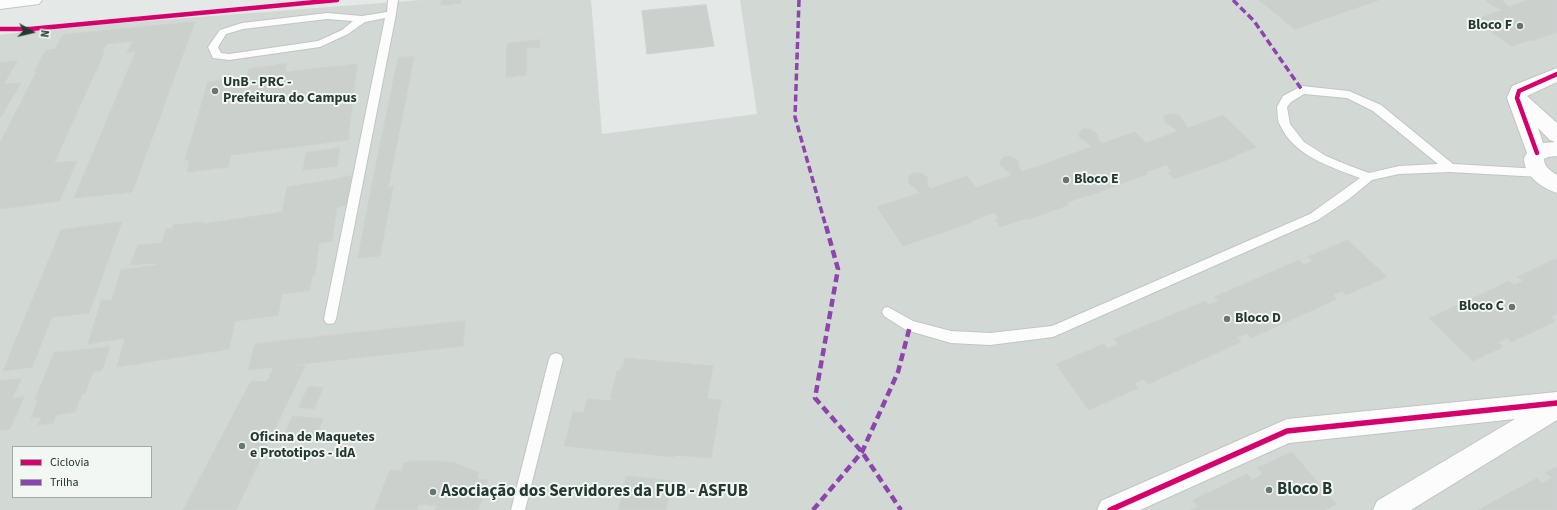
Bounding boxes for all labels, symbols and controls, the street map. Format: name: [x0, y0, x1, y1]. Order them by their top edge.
north arrow: [12, 12, 52, 52]
place label: Bloco F: [1468, 18, 1512, 34]
marker: Bloco F: [1515, 21, 1525, 31]
text: N: [36, 29, 52, 38]
place label: UnB - PRC - Prefeitura do Campus: [223, 75, 357, 108]
marker: UnB - PRC - Prefeitura do Campus: [210, 86, 220, 96]
place label: Bloco E: [1074, 172, 1119, 188]
marker: Bloco E: [1061, 175, 1071, 185]
place label: Bloco C: [1459, 299, 1504, 315]
marker: Bloco C: [1507, 302, 1517, 312]
place label: Bloco D: [1235, 311, 1281, 327]
marker: Bloco D: [1222, 314, 1232, 324]
place label: Oficina de Maquetes e Prototipos - IdA: [250, 430, 375, 462]
marker: Oficina de Maquetes e Prototipos - IdA: [237, 441, 247, 451]
legend: [12, 446, 152, 498]
text: Ciclovia: [50, 454, 89, 471]
text: Trilha: [50, 474, 79, 491]
place label: Bloco B: [1277, 480, 1332, 500]
place label: Asociação dos Servidores da FUB - ASFUB: [441, 482, 748, 502]
marker: Bloco B: [1264, 485, 1274, 495]
marker: Asociação dos Servidores da FUB - ASFUB: [428, 487, 438, 497]

